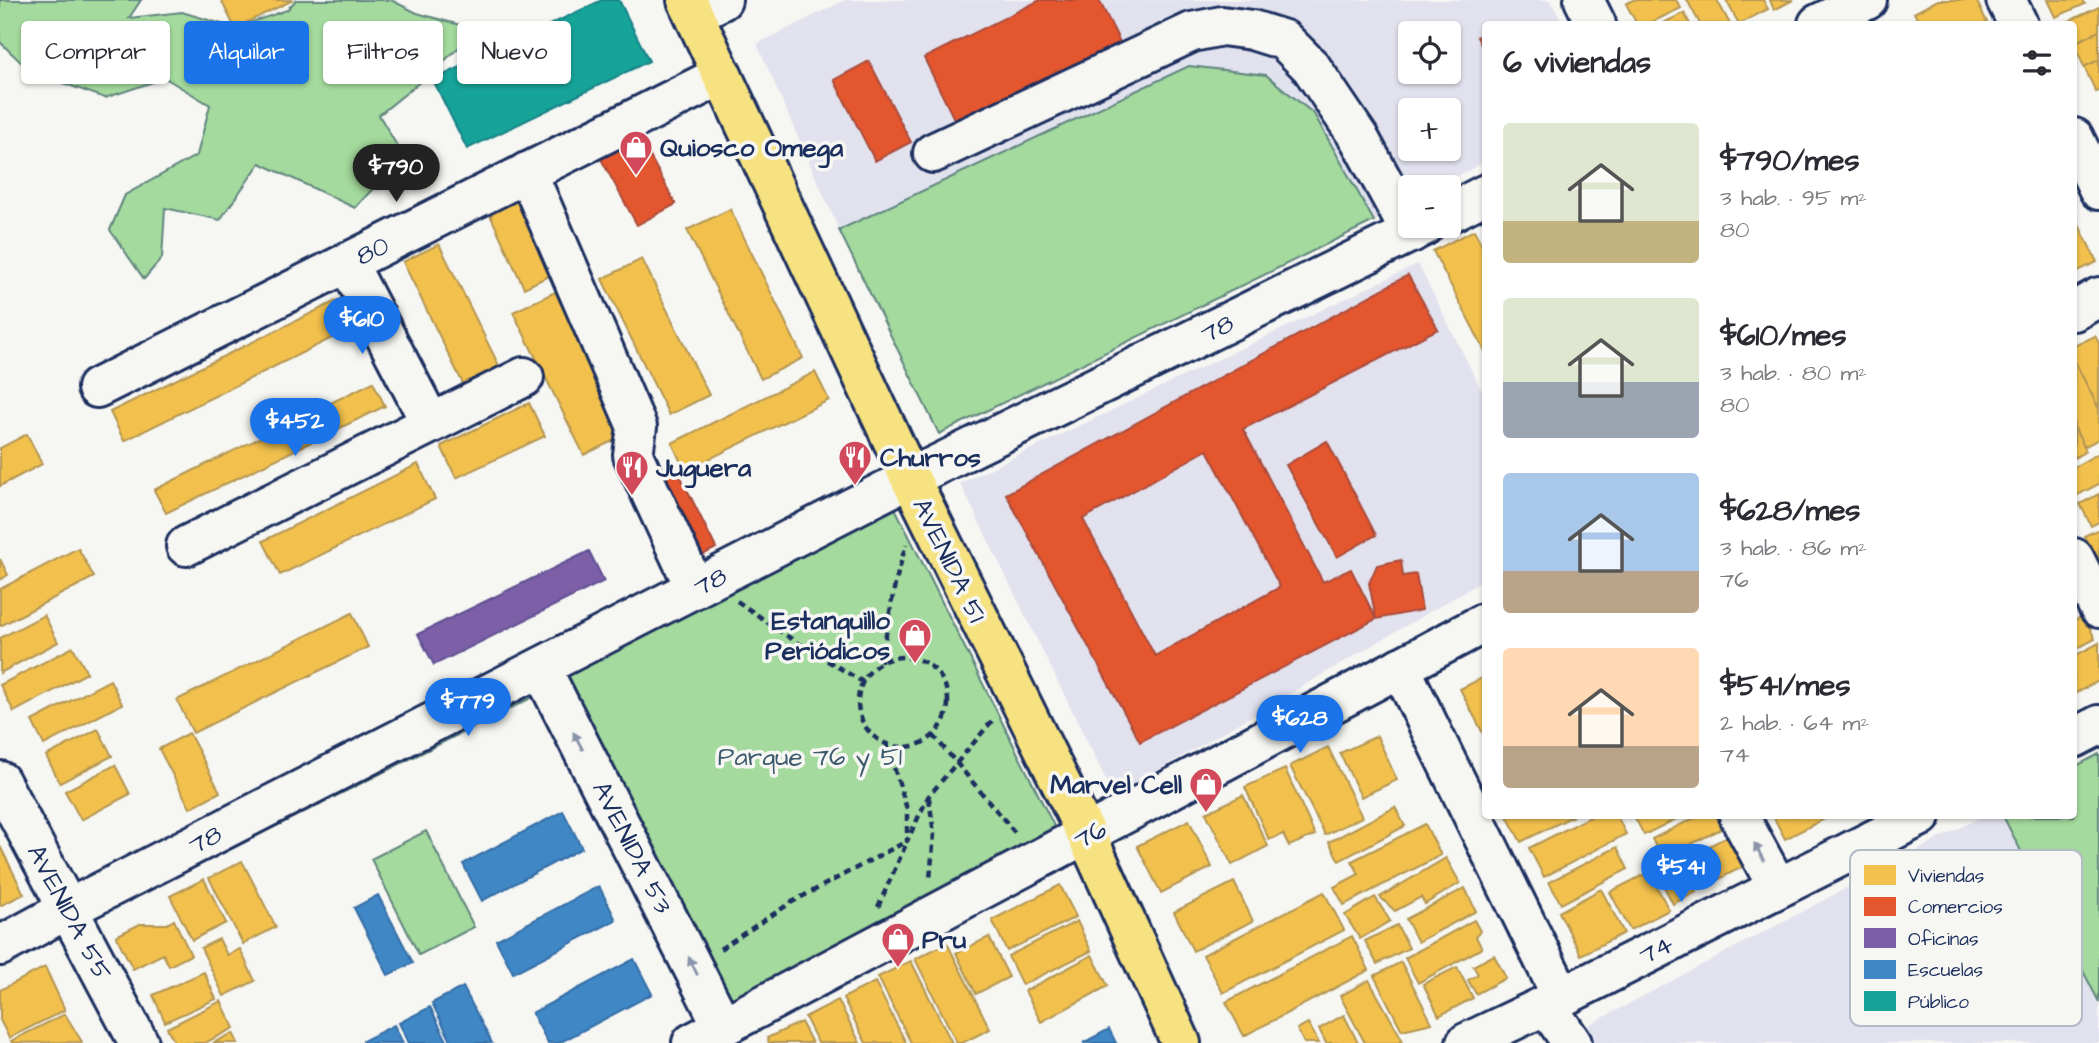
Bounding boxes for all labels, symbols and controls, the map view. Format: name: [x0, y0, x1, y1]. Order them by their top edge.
chip: Comprar: [21, 21, 170, 84]
chip: Alquilar: [184, 21, 309, 84]
chip: Filtros: [323, 21, 443, 84]
chip: Nuevo: [457, 21, 571, 84]
map controls: [1398, 21, 1461, 238]
button: locate: [1398, 21, 1461, 84]
text: 6 viviendas: [1503, 42, 1651, 84]
icon: filters: [2018, 44, 2056, 82]
button: +: [1398, 98, 1461, 161]
shop icon: Quiosco Omega: [617, 128, 655, 177]
place label: Quiosco Omega: [660, 130, 844, 169]
text: $790/mes: [1720, 140, 1859, 182]
pin: $790: [355, 144, 437, 204]
text: $790: [369, 151, 423, 183]
icon: home: [1559, 151, 1643, 235]
button: −: [1398, 175, 1461, 238]
text: 3 hab. · 95 m²: [1720, 182, 1867, 214]
text: 80: [1720, 214, 1749, 246]
street label: 80: [349, 227, 395, 274]
pin: $610: [321, 296, 403, 356]
text: $610: [340, 303, 384, 335]
street label: 78: [1195, 305, 1240, 352]
text: $610/mes: [1720, 315, 1847, 357]
icon: home: [1559, 326, 1643, 410]
text: 3 hab. · 80 m²: [1720, 357, 1867, 389]
text: 80: [1720, 389, 1749, 421]
pin: $452: [254, 398, 336, 458]
text: $452: [266, 405, 324, 437]
restaurant icon: Churros: [836, 438, 874, 487]
place label: Churros: [880, 440, 981, 476]
restaurant icon: Juguera: [613, 448, 651, 497]
place label: Juguera: [655, 450, 752, 489]
text: $628/mes: [1720, 490, 1860, 532]
street label: AVENIDA 51: [903, 492, 995, 629]
icon: home: [1559, 501, 1643, 585]
text: 3 hab. · 86 m²: [1720, 532, 1867, 564]
street label: 78: [688, 558, 733, 605]
text: 76: [1720, 564, 1749, 596]
place label: Estanquillo Periódicos: [765, 603, 890, 669]
shop icon: Estanquillo Periódicos: [896, 616, 934, 665]
text: $541/mes: [1720, 665, 1851, 707]
icon: home: [1559, 676, 1643, 760]
pin: $779: [427, 678, 509, 738]
text: $779: [441, 685, 495, 717]
pin: $628: [1259, 696, 1341, 755]
text: $628: [1272, 702, 1328, 734]
text: 2 hab. · 64 m²: [1720, 707, 1869, 739]
one-way arrow: [573, 731, 584, 751]
park label: Parque 76 y 51: [718, 739, 902, 777]
text: 74: [1720, 739, 1750, 771]
shop icon: Marvel Cell: [1187, 765, 1225, 814]
place label: Marvel Cell: [1050, 767, 1182, 803]
street label: AVENIDA 53: [583, 775, 681, 920]
street label: 76: [1068, 811, 1113, 858]
street label: 78: [183, 816, 228, 863]
street label: AVENIDA 55: [18, 838, 120, 987]
one-way arrow: [1753, 841, 1765, 861]
pin: $541: [1640, 844, 1722, 904]
legend: [1850, 850, 2082, 1026]
text: $541: [1657, 851, 1705, 883]
text: Viviendas: [1908, 863, 1984, 890]
text: Comercios: [1908, 894, 2003, 921]
shop icon: Pru: [879, 920, 917, 969]
place label: Pru: [922, 922, 966, 958]
street label: 74: [1633, 926, 1680, 974]
text: Oficinas: [1908, 926, 1979, 953]
one-way arrow: [687, 956, 699, 976]
text: Escuelas: [1908, 957, 1983, 984]
text: Público: [1908, 989, 1969, 1016]

